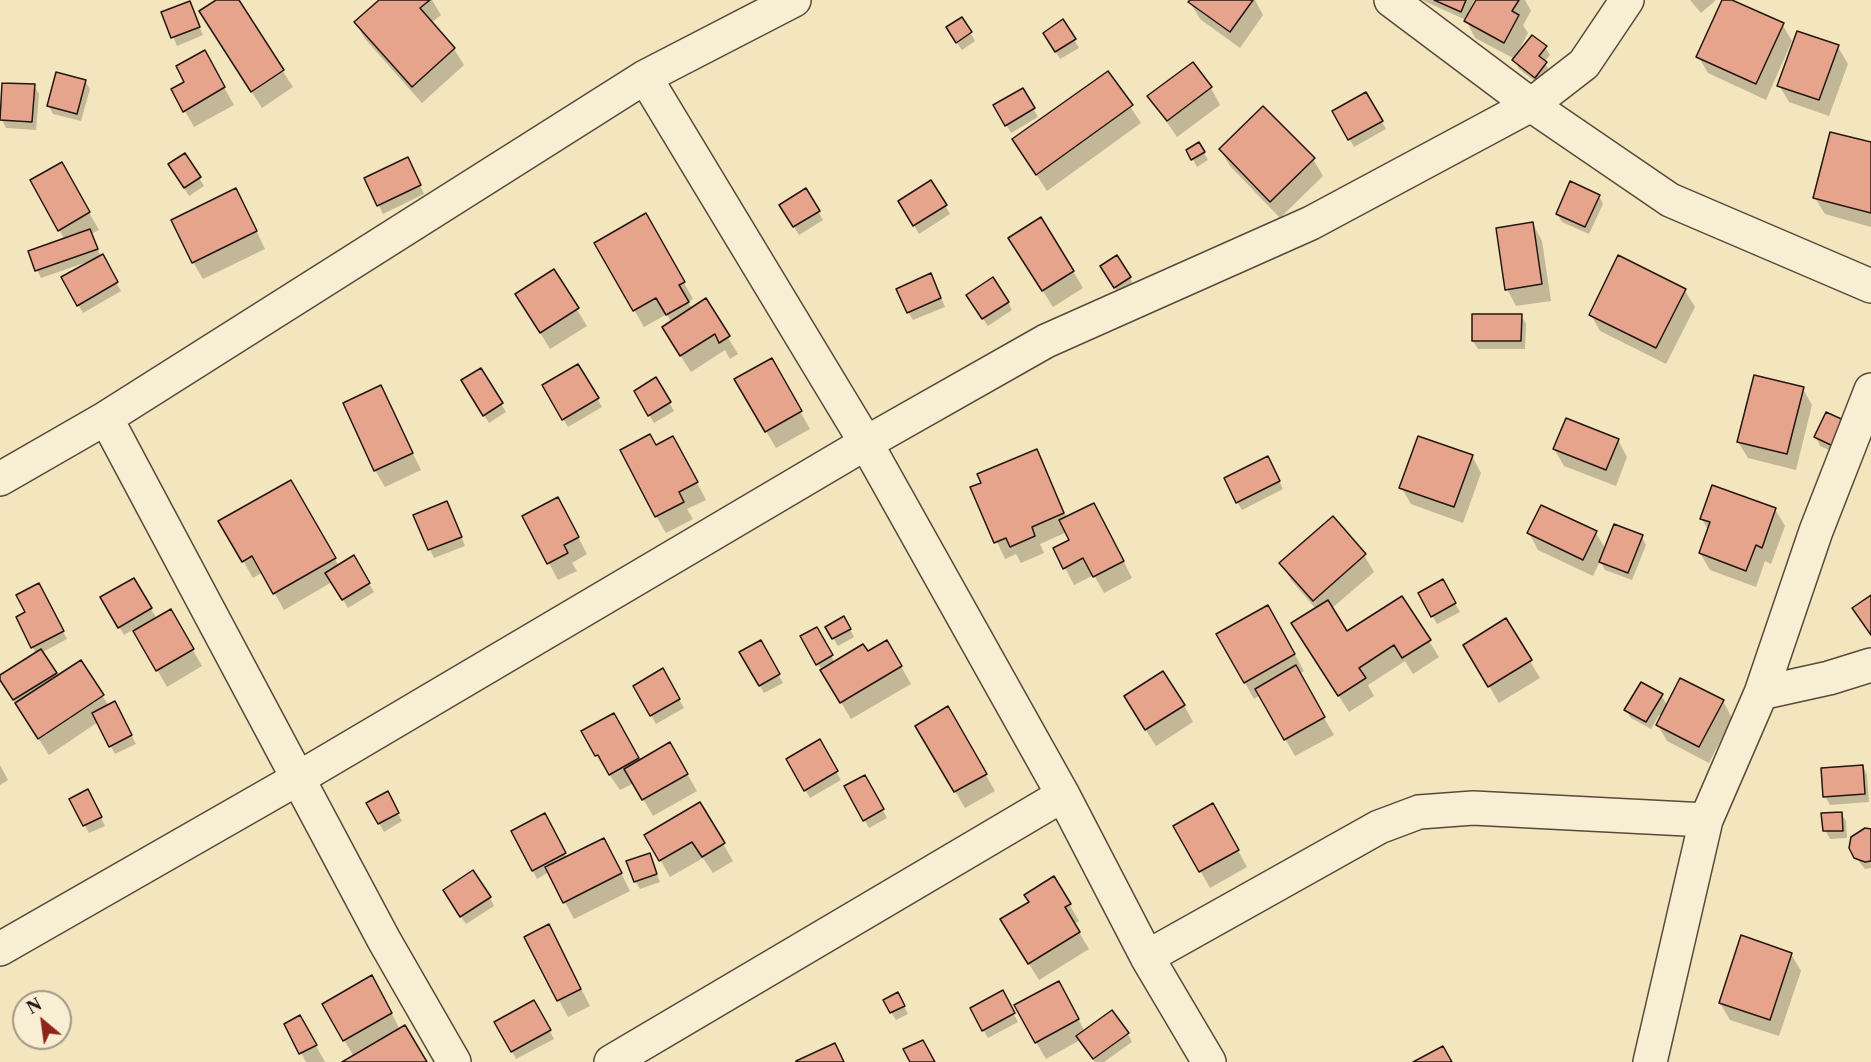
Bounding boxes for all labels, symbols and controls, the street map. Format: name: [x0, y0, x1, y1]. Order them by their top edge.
north arrow: [12, 990, 72, 1050]
text: N: [23, 994, 45, 1018]

